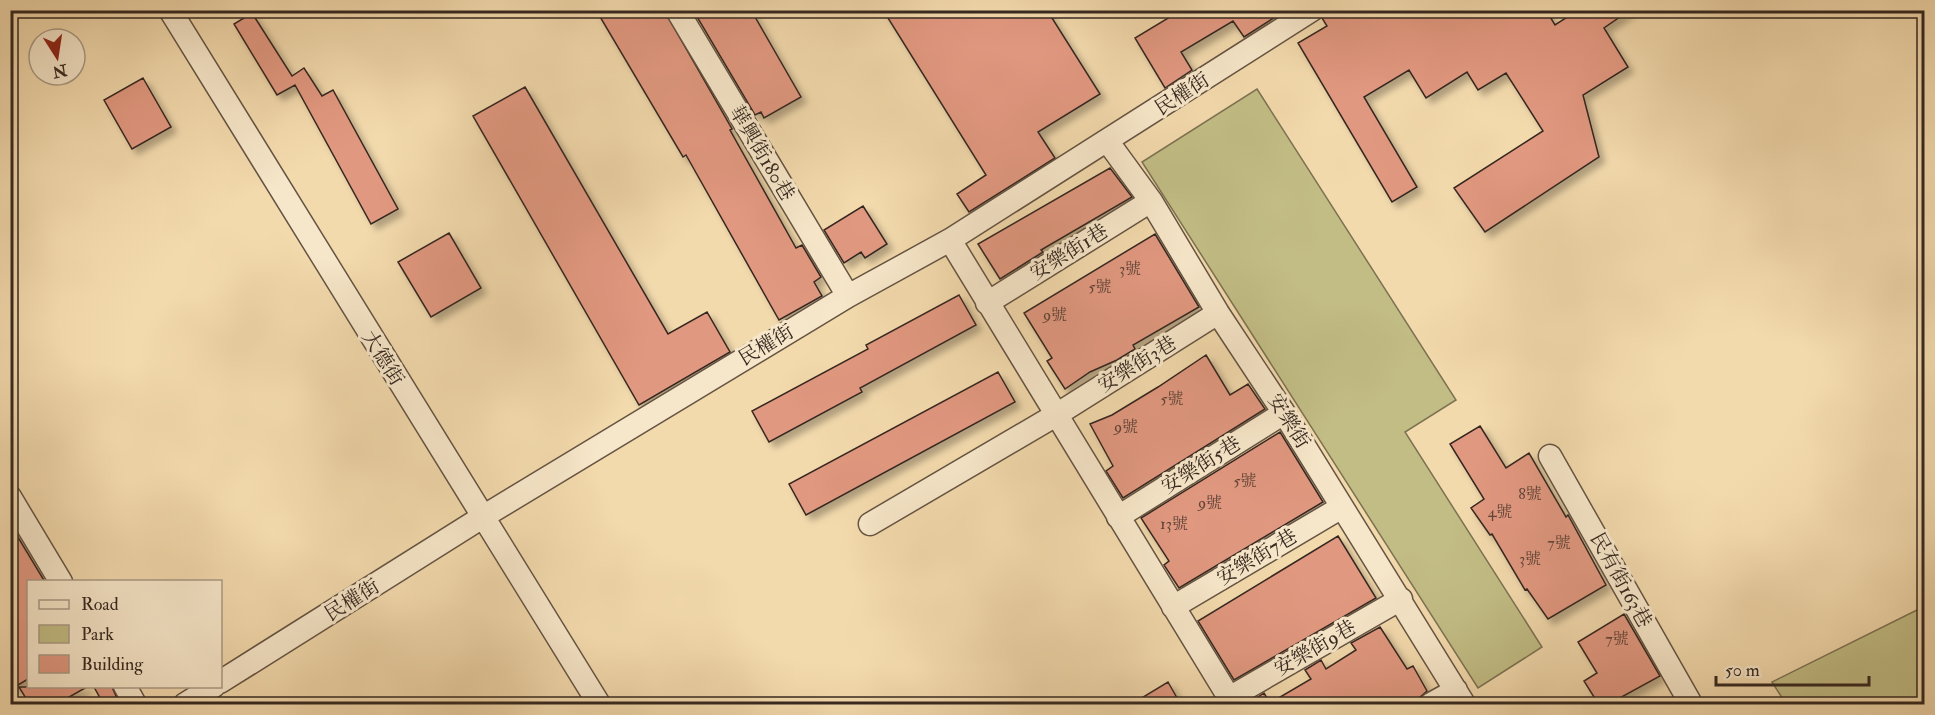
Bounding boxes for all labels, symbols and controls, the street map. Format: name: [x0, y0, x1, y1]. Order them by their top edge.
north arrow: [27, 27, 87, 87]
text: N: [50, 59, 70, 82]
street label: 民權街: [1150, 67, 1214, 121]
street label: 華興街180巷: [724, 101, 800, 205]
street label: 安樂街1巷: [1025, 218, 1113, 286]
house number: 3號: [1119, 259, 1141, 279]
house number: 5號: [1088, 277, 1112, 297]
house number: 9號: [1042, 305, 1067, 325]
street label: 民權街: [734, 319, 798, 371]
street label: 大德街: [357, 326, 409, 390]
street label: 安樂街3巷: [1093, 330, 1181, 398]
house number: 5號: [1160, 389, 1184, 409]
street label: 安樂街: [1263, 389, 1315, 453]
house number: 9號: [1113, 417, 1138, 437]
street label: 安樂街5巷: [1157, 431, 1245, 499]
house number: 5號: [1233, 471, 1257, 491]
house number: 8號: [1518, 484, 1542, 504]
house number: 9號: [1197, 493, 1222, 513]
house number: 4號: [1488, 502, 1512, 522]
house number: 13號: [1160, 514, 1188, 534]
street label: 安樂街7巷: [1212, 523, 1302, 591]
street label: 民有街163巷: [1585, 528, 1657, 632]
house number: 7號: [1547, 533, 1571, 553]
house number: 3號: [1519, 549, 1541, 569]
street label: 民權街: [320, 574, 384, 626]
legend: [27, 580, 222, 688]
text: Road: [81, 593, 119, 616]
street label: 安樂街9巷: [1270, 615, 1360, 681]
text: Park: [81, 623, 114, 646]
house number: 7號: [1605, 629, 1629, 649]
scale bar: [1716, 649, 1869, 687]
text: Building: [81, 653, 144, 676]
text: 50 m: [1725, 659, 1760, 682]

